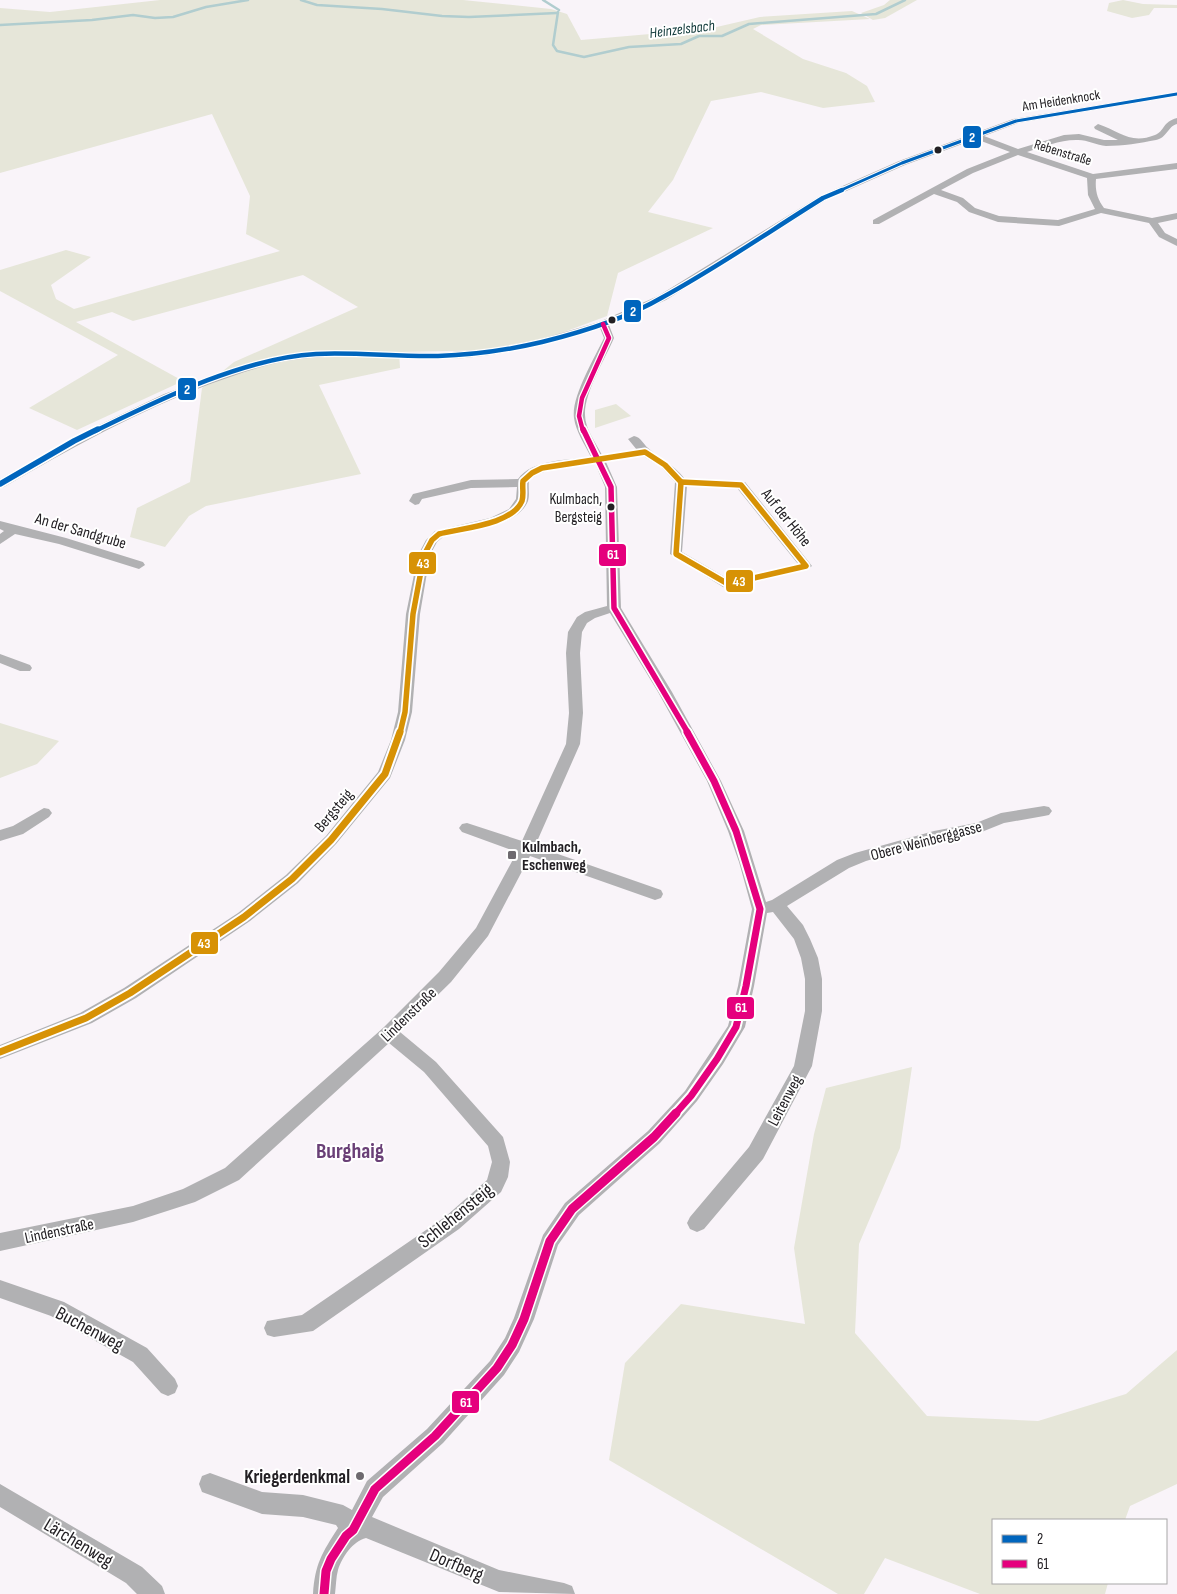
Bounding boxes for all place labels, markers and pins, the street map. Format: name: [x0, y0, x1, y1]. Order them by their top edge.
unlabelled marker: [933, 145, 943, 155]
unlabelled marker: [607, 315, 617, 325]
place label: Kulmbach, Bergsteig: [549, 490, 602, 527]
marker: Kulmbach, Bergsteig: [606, 502, 616, 512]
place label: Kulmbach, Eschenweg: [522, 838, 586, 875]
marker: Kulmbach, Eschenweg: [506, 849, 518, 861]
place label: Kriegerdenkmal: [244, 1466, 350, 1489]
marker: Kriegerdenkmal: [354, 1470, 366, 1482]

